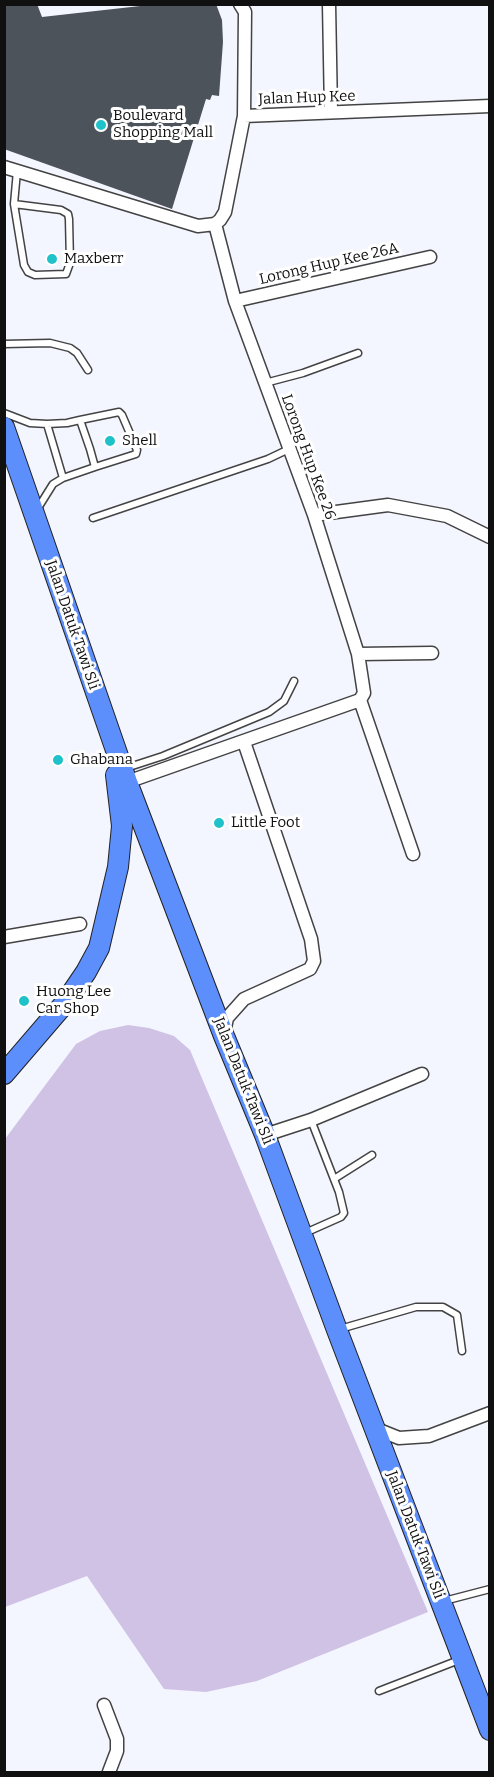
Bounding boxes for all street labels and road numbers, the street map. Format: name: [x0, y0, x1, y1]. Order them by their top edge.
street label: Jalan Hup Kee: [258, 87, 356, 109]
street label: Lorong Hup Kee 26A: [257, 239, 401, 289]
street label: Lorong Hup Kee 26: [277, 392, 339, 522]
street label: Jalan Datuk Tawi Sli: [41, 558, 103, 692]
street label: Jalan Datuk Tawi Sli: [209, 1015, 277, 1147]
street label: Jalan Datuk Tawi Sli: [382, 1469, 448, 1601]

